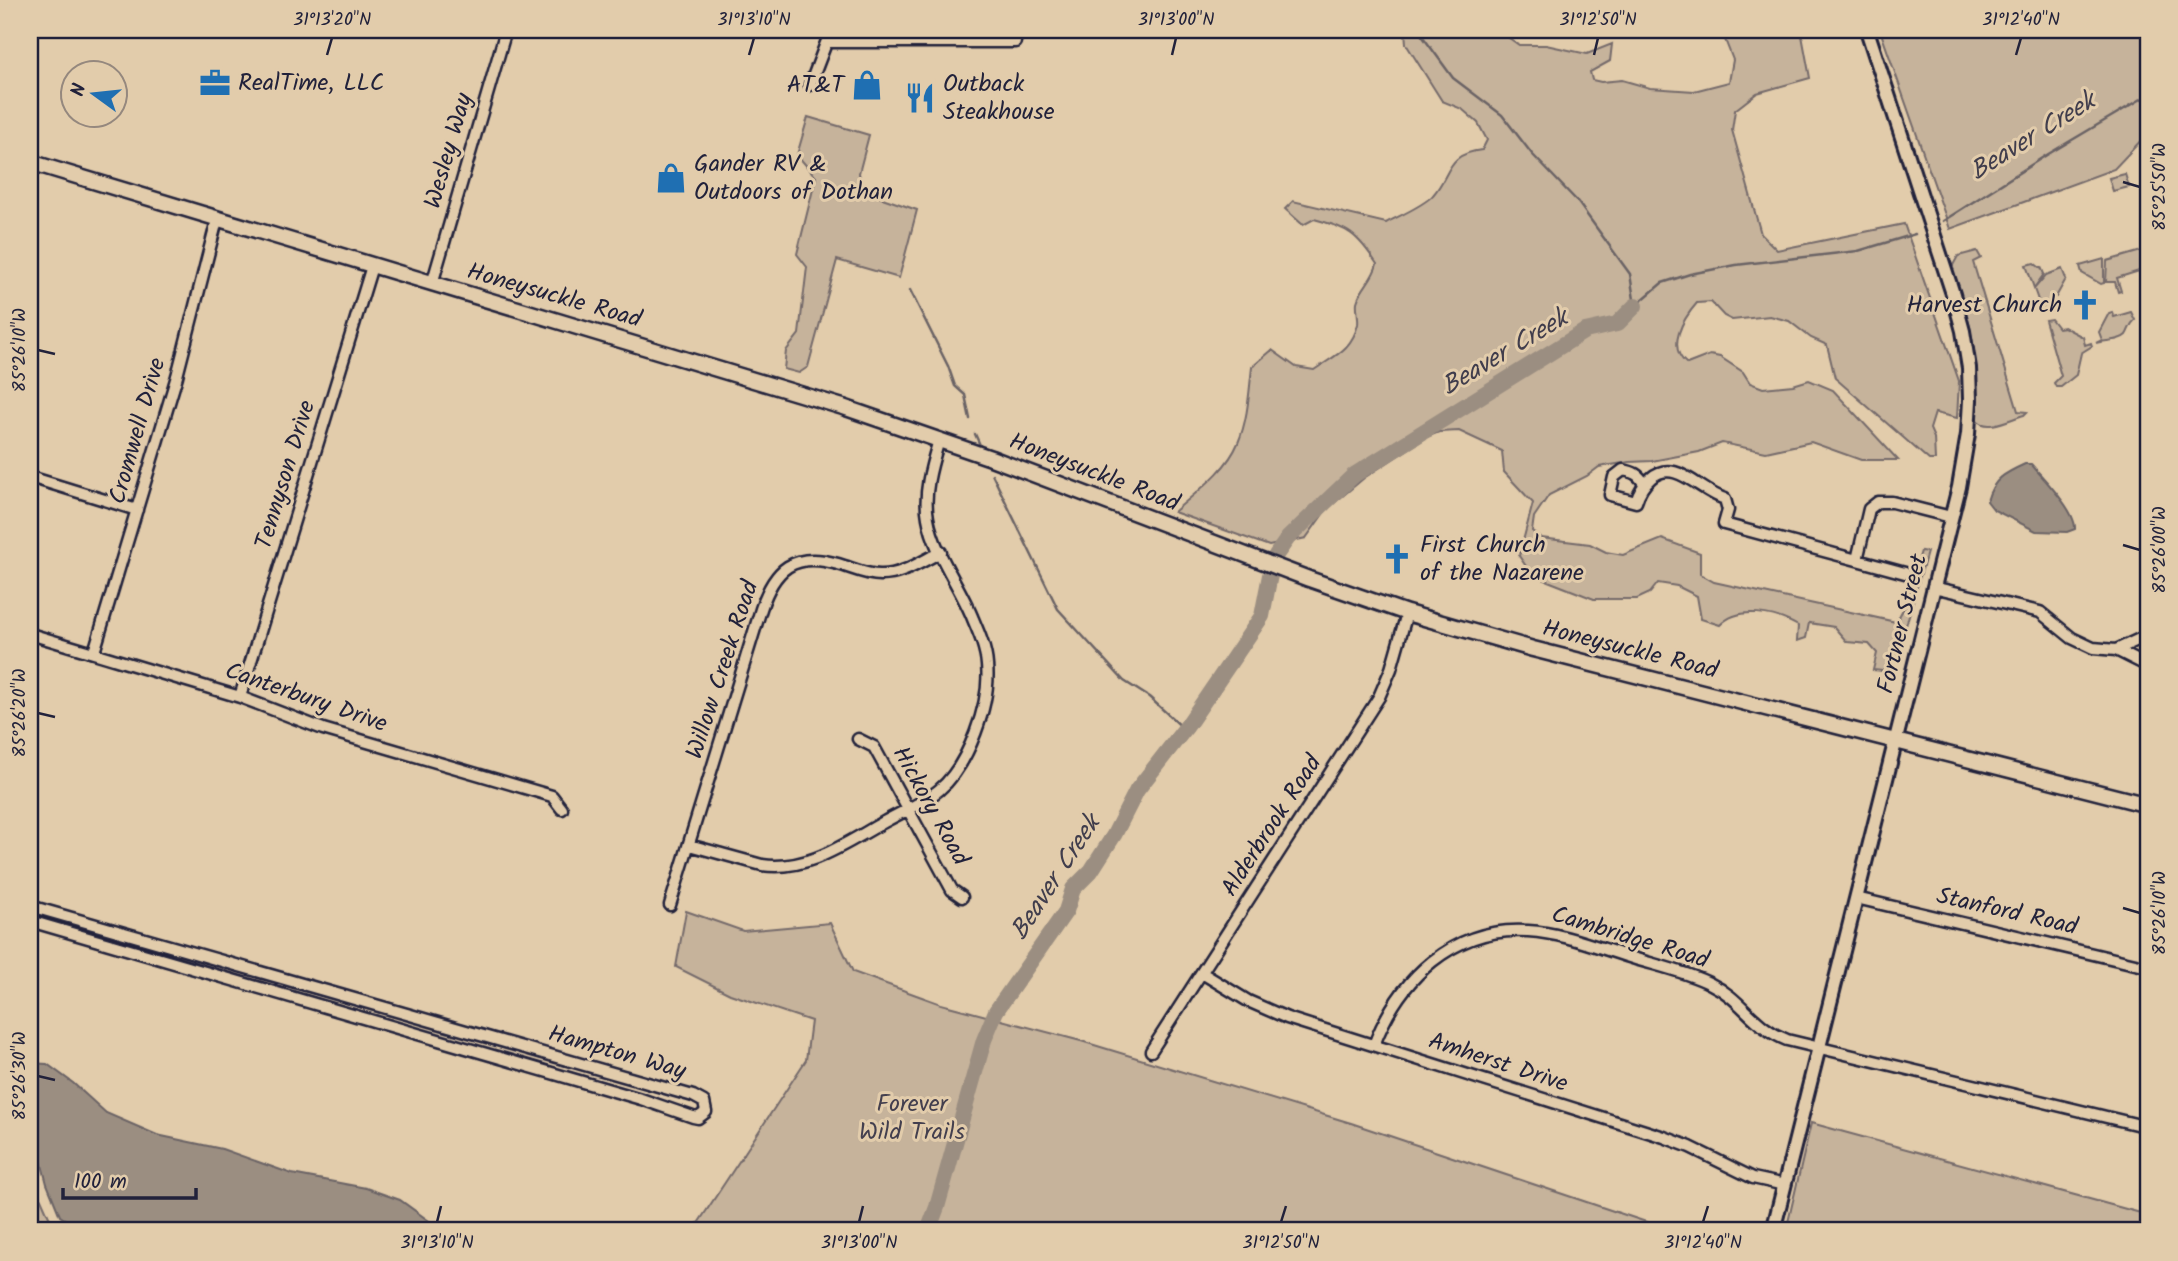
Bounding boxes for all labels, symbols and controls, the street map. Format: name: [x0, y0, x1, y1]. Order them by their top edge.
text: 31°13'20"N: [293, 6, 371, 35]
text: 31°13'10"N: [717, 6, 791, 35]
text: 31°13'00"N: [1138, 6, 1214, 35]
text: 31°12'50"N: [1559, 6, 1637, 35]
text: 31°12'40"N: [1982, 6, 2060, 35]
north arrow: [60, 60, 130, 130]
place label: RealTime, LLC: [238, 64, 384, 103]
place label: Outback Steakhouse: [943, 65, 1055, 132]
office icon: RealTime, LLC: [198, 66, 232, 100]
place label: AT&T: [787, 66, 846, 105]
shop icon: AT&T: [850, 68, 884, 102]
text: N: [63, 80, 96, 100]
water label: Beaver Creek: [1962, 80, 2108, 192]
restaurant icon: Outback Steakhouse: [903, 81, 937, 115]
street label: Wesley Way: [414, 88, 484, 213]
text: 85°25'50"W: [2146, 143, 2175, 231]
place label: Gander RV & Outdoors of Dothan: [694, 145, 893, 212]
shop icon: Gander RV & Outdoors of Dothan: [654, 161, 688, 195]
street label: Honeysuckle Road: [462, 252, 647, 340]
place label: Harvest Church: [1906, 286, 2062, 325]
church icon: Harvest Church: [2068, 288, 2102, 322]
water label: Beaver Creek: [1433, 296, 1580, 408]
text: 85°26'10"W: [6, 308, 35, 392]
street label: Cromwell Drive: [98, 353, 178, 509]
street label: Tennyson Drive: [245, 395, 327, 554]
street label: Honeysuckle Road: [1003, 423, 1186, 524]
text: 85°26'00"W: [2146, 506, 2175, 594]
place label: First Church of the Nazarene: [1420, 526, 1584, 593]
church icon: First Church of the Nazarene: [1380, 542, 1414, 576]
street label: Fortner Street: [1867, 549, 1939, 698]
street label: Willow Creek Road: [676, 575, 771, 764]
street label: Honeysuckle Road: [1538, 609, 1723, 691]
street label: Canterbury Drive: [220, 652, 393, 744]
text: 85°26'20"W: [6, 668, 35, 758]
street label: Hickory Road: [881, 739, 979, 874]
street label: Alderbrook Road: [1211, 746, 1333, 905]
water label: Beaver Creek: [1000, 804, 1114, 949]
text: 85°26'10"W: [2146, 871, 2175, 955]
street label: Stanford Road: [1933, 877, 2082, 947]
street label: Cambridge Road: [1546, 896, 1715, 981]
street label: Hampton Way: [543, 1015, 691, 1091]
street label: Amherst Drive: [1423, 1022, 1573, 1104]
text: 85°26'30"W: [6, 1032, 35, 1121]
park label: Forever Wild Trails: [859, 1085, 965, 1152]
scale bar: [63, 1156, 196, 1200]
text: 100 m: [74, 1166, 127, 1199]
text: 31°13'10"N: [400, 1229, 474, 1258]
text: 31°13'00"N: [821, 1229, 897, 1258]
text: 31°12'50"N: [1242, 1229, 1320, 1258]
text: 31°12'40"N: [1664, 1229, 1742, 1258]

